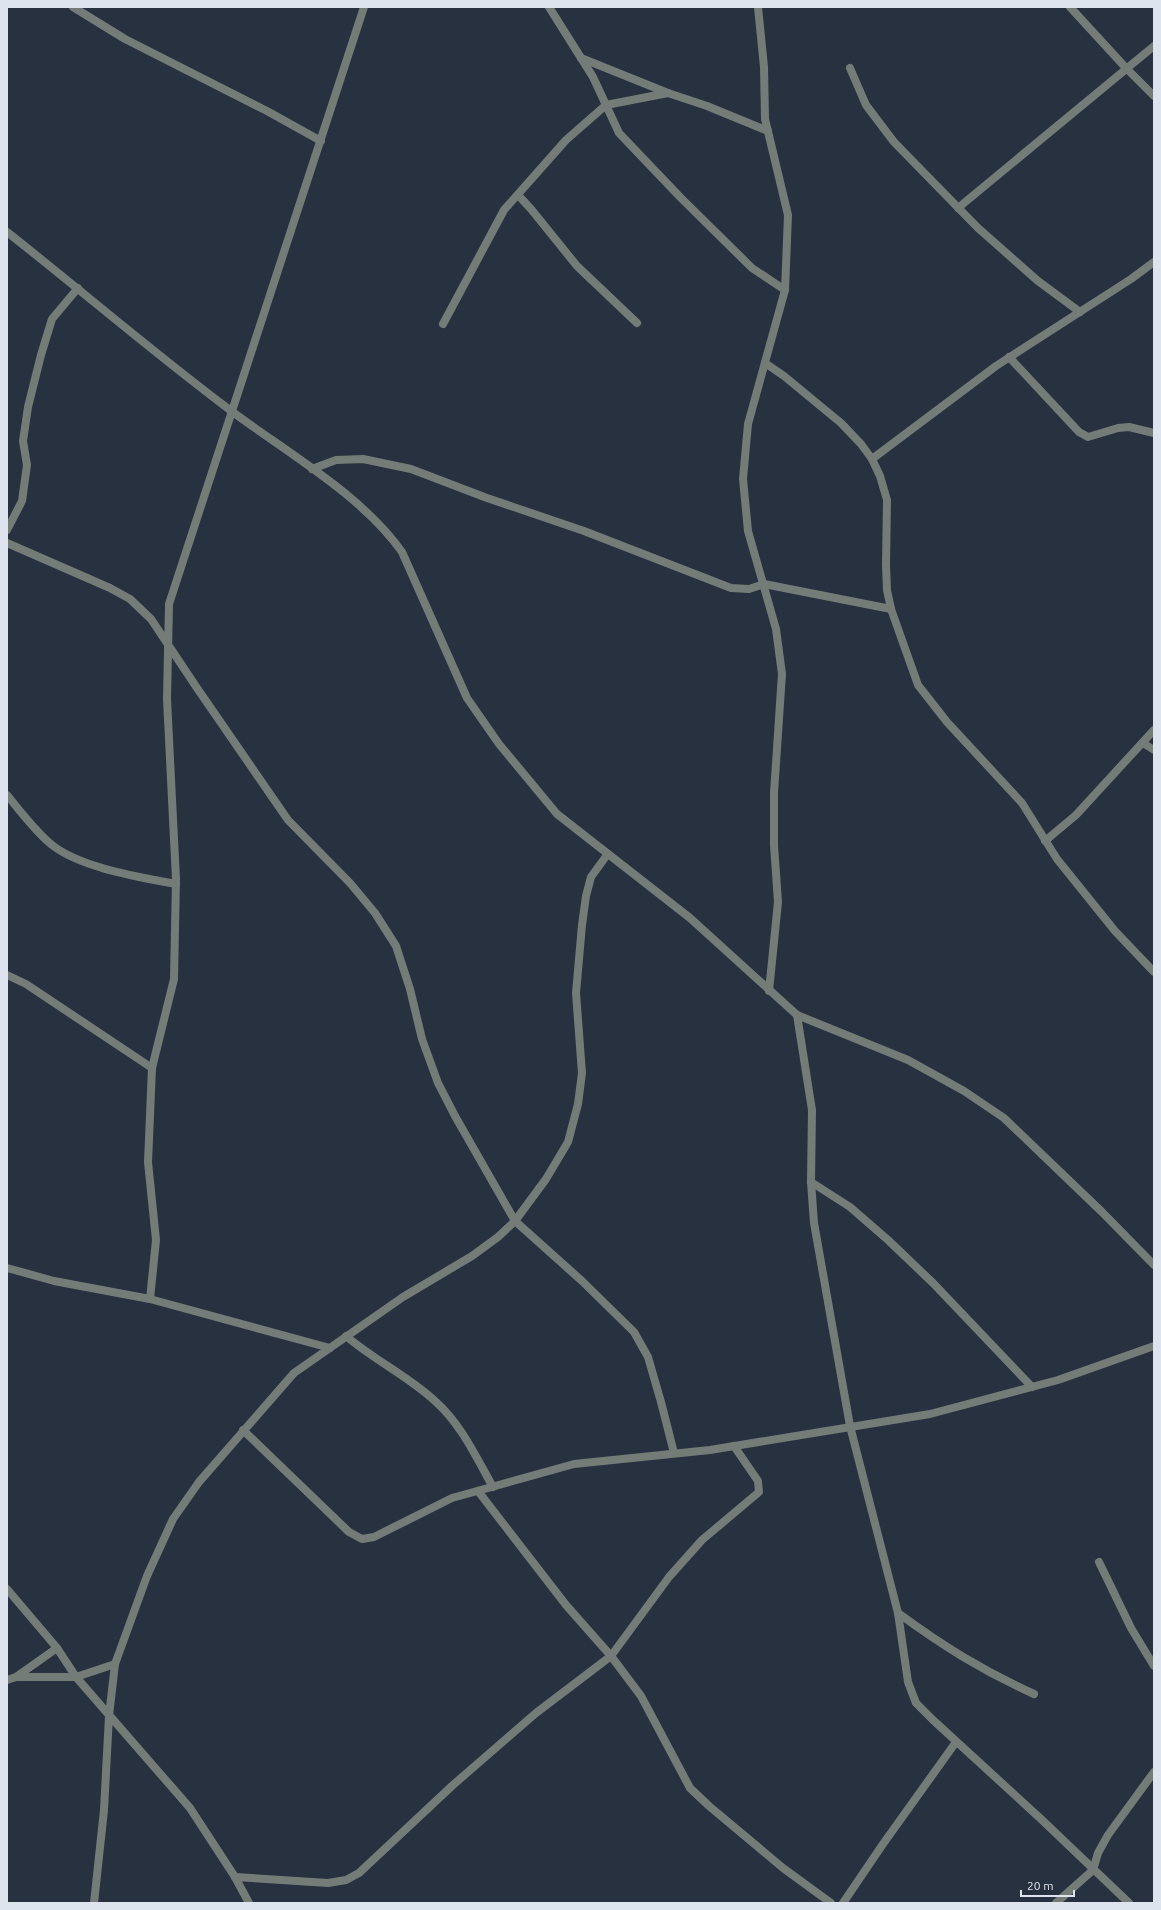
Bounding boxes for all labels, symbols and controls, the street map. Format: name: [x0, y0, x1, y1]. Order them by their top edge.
scale bar: [1021, 1872, 1074, 1898]
text: 20 m: [1027, 1879, 1054, 1892]

